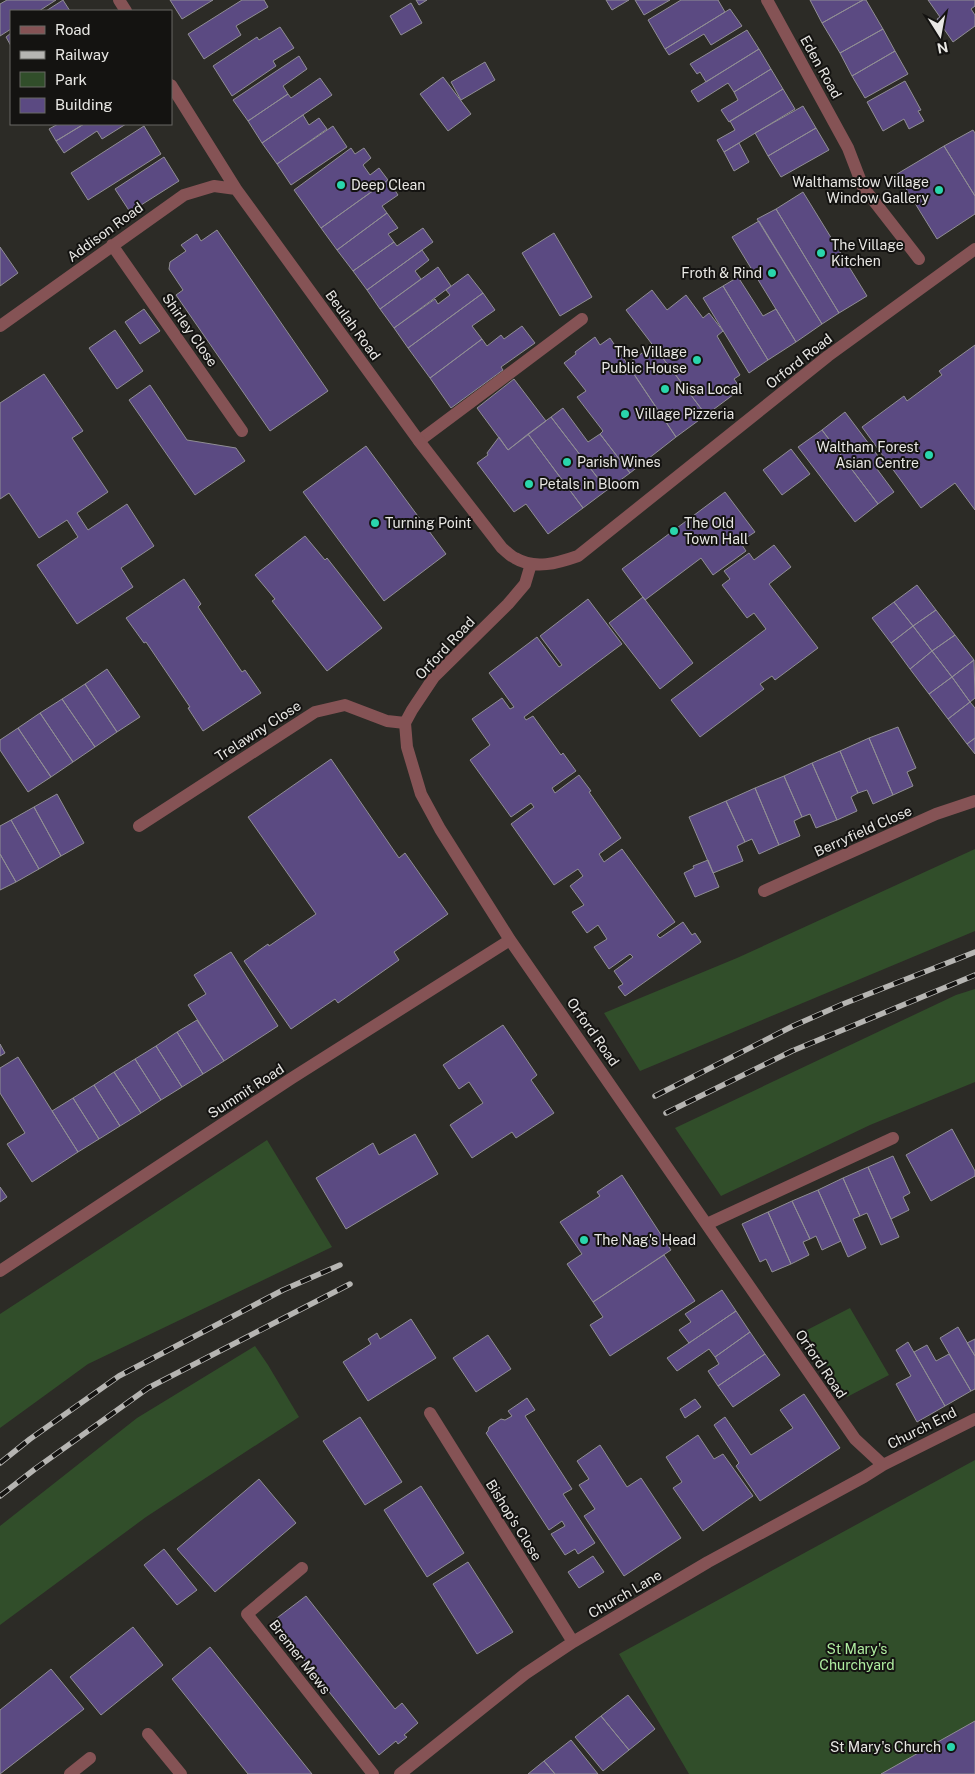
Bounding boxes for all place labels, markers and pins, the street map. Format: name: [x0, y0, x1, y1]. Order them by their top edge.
place label: Walthamstow Village Window Gallery: [792, 174, 930, 206]
place label: Deep Clean: [351, 177, 425, 193]
marker: Deep Clean: [335, 179, 347, 191]
marker: Walthamstow Village Window Gallery: [933, 184, 945, 196]
place label: The Village Kitchen: [831, 237, 904, 269]
marker: The Village Kitchen: [815, 247, 827, 259]
place label: Froth & Rind: [681, 265, 762, 281]
marker: Froth & Rind: [766, 267, 778, 279]
place label: The Village Public House: [601, 344, 687, 376]
marker: The Village Public House: [691, 354, 703, 366]
place label: Nisa Local: [675, 381, 743, 397]
marker: Nisa Local: [659, 383, 671, 395]
place label: Village Pizzeria: [635, 406, 734, 422]
marker: Village Pizzeria: [619, 408, 631, 420]
place label: Waltham Forest Asian Centre: [816, 439, 919, 471]
marker: Waltham Forest Asian Centre: [923, 449, 935, 461]
place label: Parish Wines: [577, 454, 661, 470]
marker: Parish Wines: [561, 456, 573, 468]
place label: Petals in Bloom: [539, 476, 639, 492]
marker: Petals in Bloom: [523, 478, 535, 490]
place label: Turning Point: [385, 515, 472, 531]
place label: The Old Town Hall: [684, 515, 748, 547]
marker: Turning Point: [369, 517, 381, 529]
marker: The Old Town Hall: [668, 525, 680, 537]
place label: The Nag's Head: [594, 1232, 696, 1248]
marker: The Nag's Head: [578, 1234, 590, 1246]
place label: St Mary's Church: [830, 1739, 941, 1755]
marker: St Mary's Church: [945, 1741, 957, 1753]

